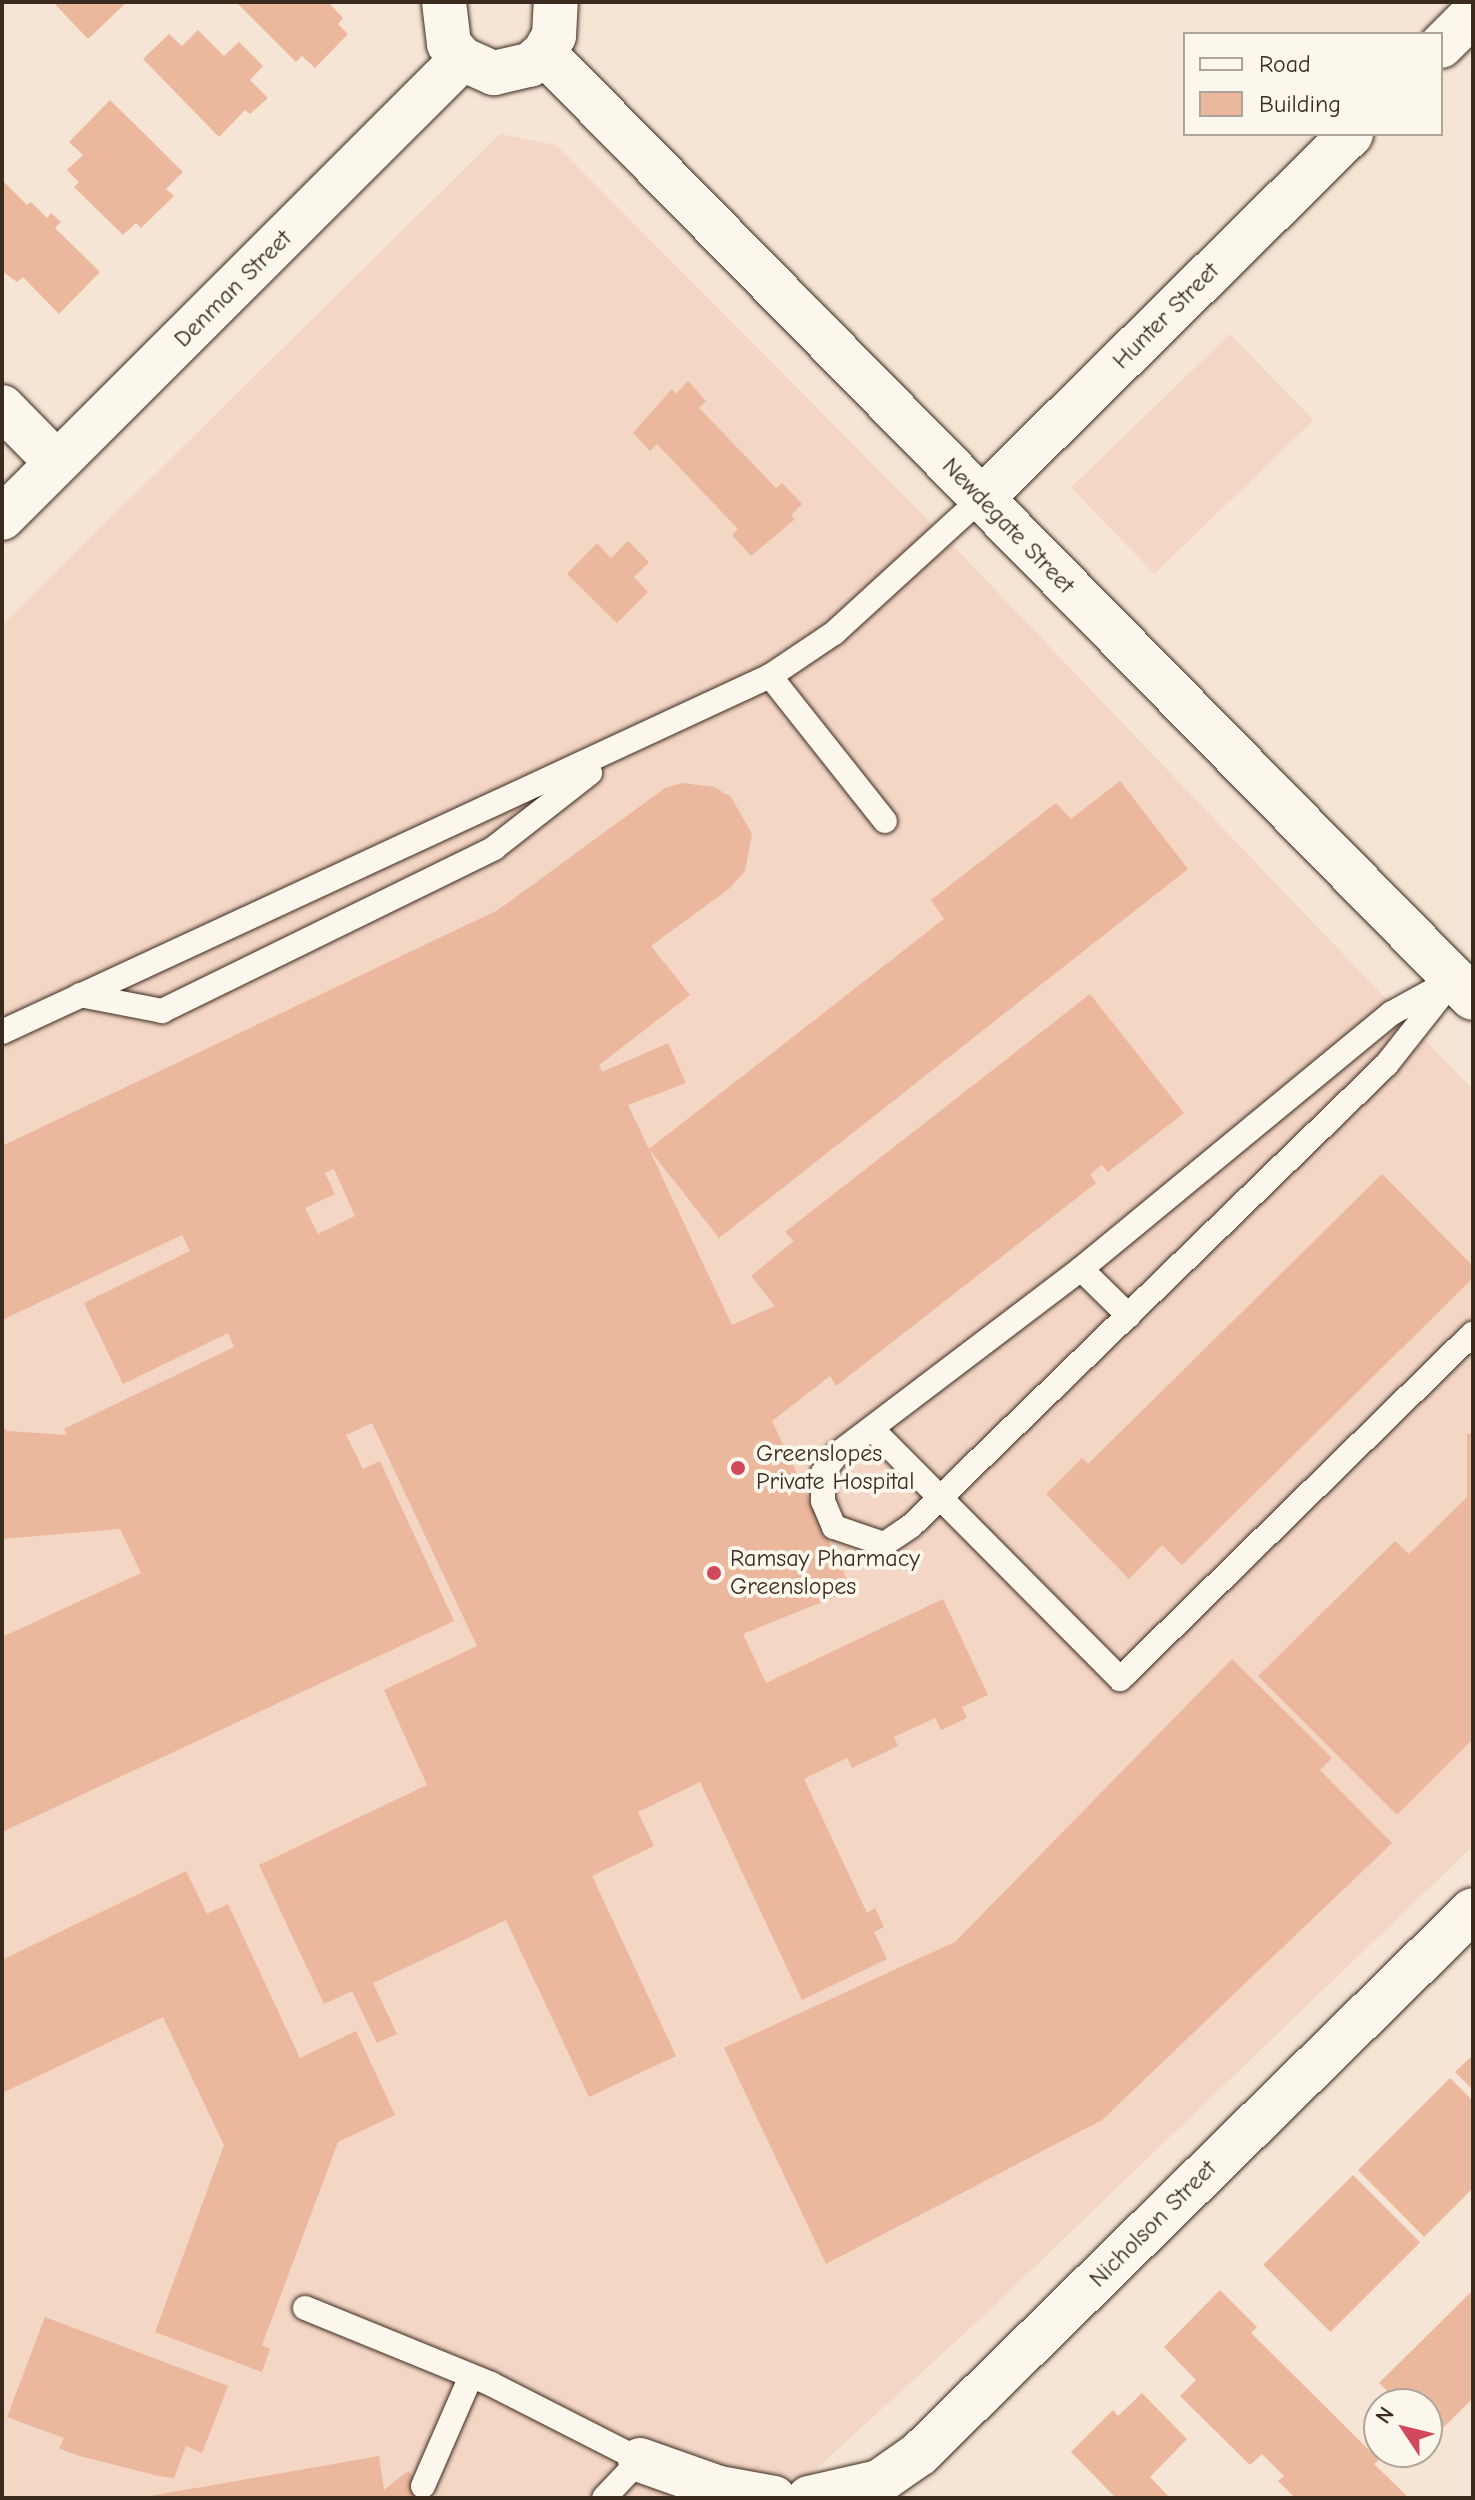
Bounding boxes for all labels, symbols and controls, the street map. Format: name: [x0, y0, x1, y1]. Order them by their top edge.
legend: [1183, 32, 1443, 136]
text: Road: [1259, 50, 1311, 78]
text: Building: [1259, 90, 1341, 118]
street label: Denman Street: [168, 224, 298, 354]
street label: Hunter Street: [1107, 257, 1225, 375]
street label: Newdegate Street: [936, 452, 1080, 600]
place label: Greenslopes Private Hospital: [756, 1440, 914, 1496]
marker: Greenslopes Private Hospital: [727, 1457, 749, 1479]
place label: Ramsay Pharmacy Greenslopes: [730, 1545, 920, 1601]
marker: Ramsay Pharmacy Greenslopes: [705, 1564, 723, 1582]
street label: Nicholson Street: [1084, 2155, 1222, 2293]
north arrow: [1363, 2388, 1443, 2468]
text: N: [1370, 2402, 1400, 2429]

